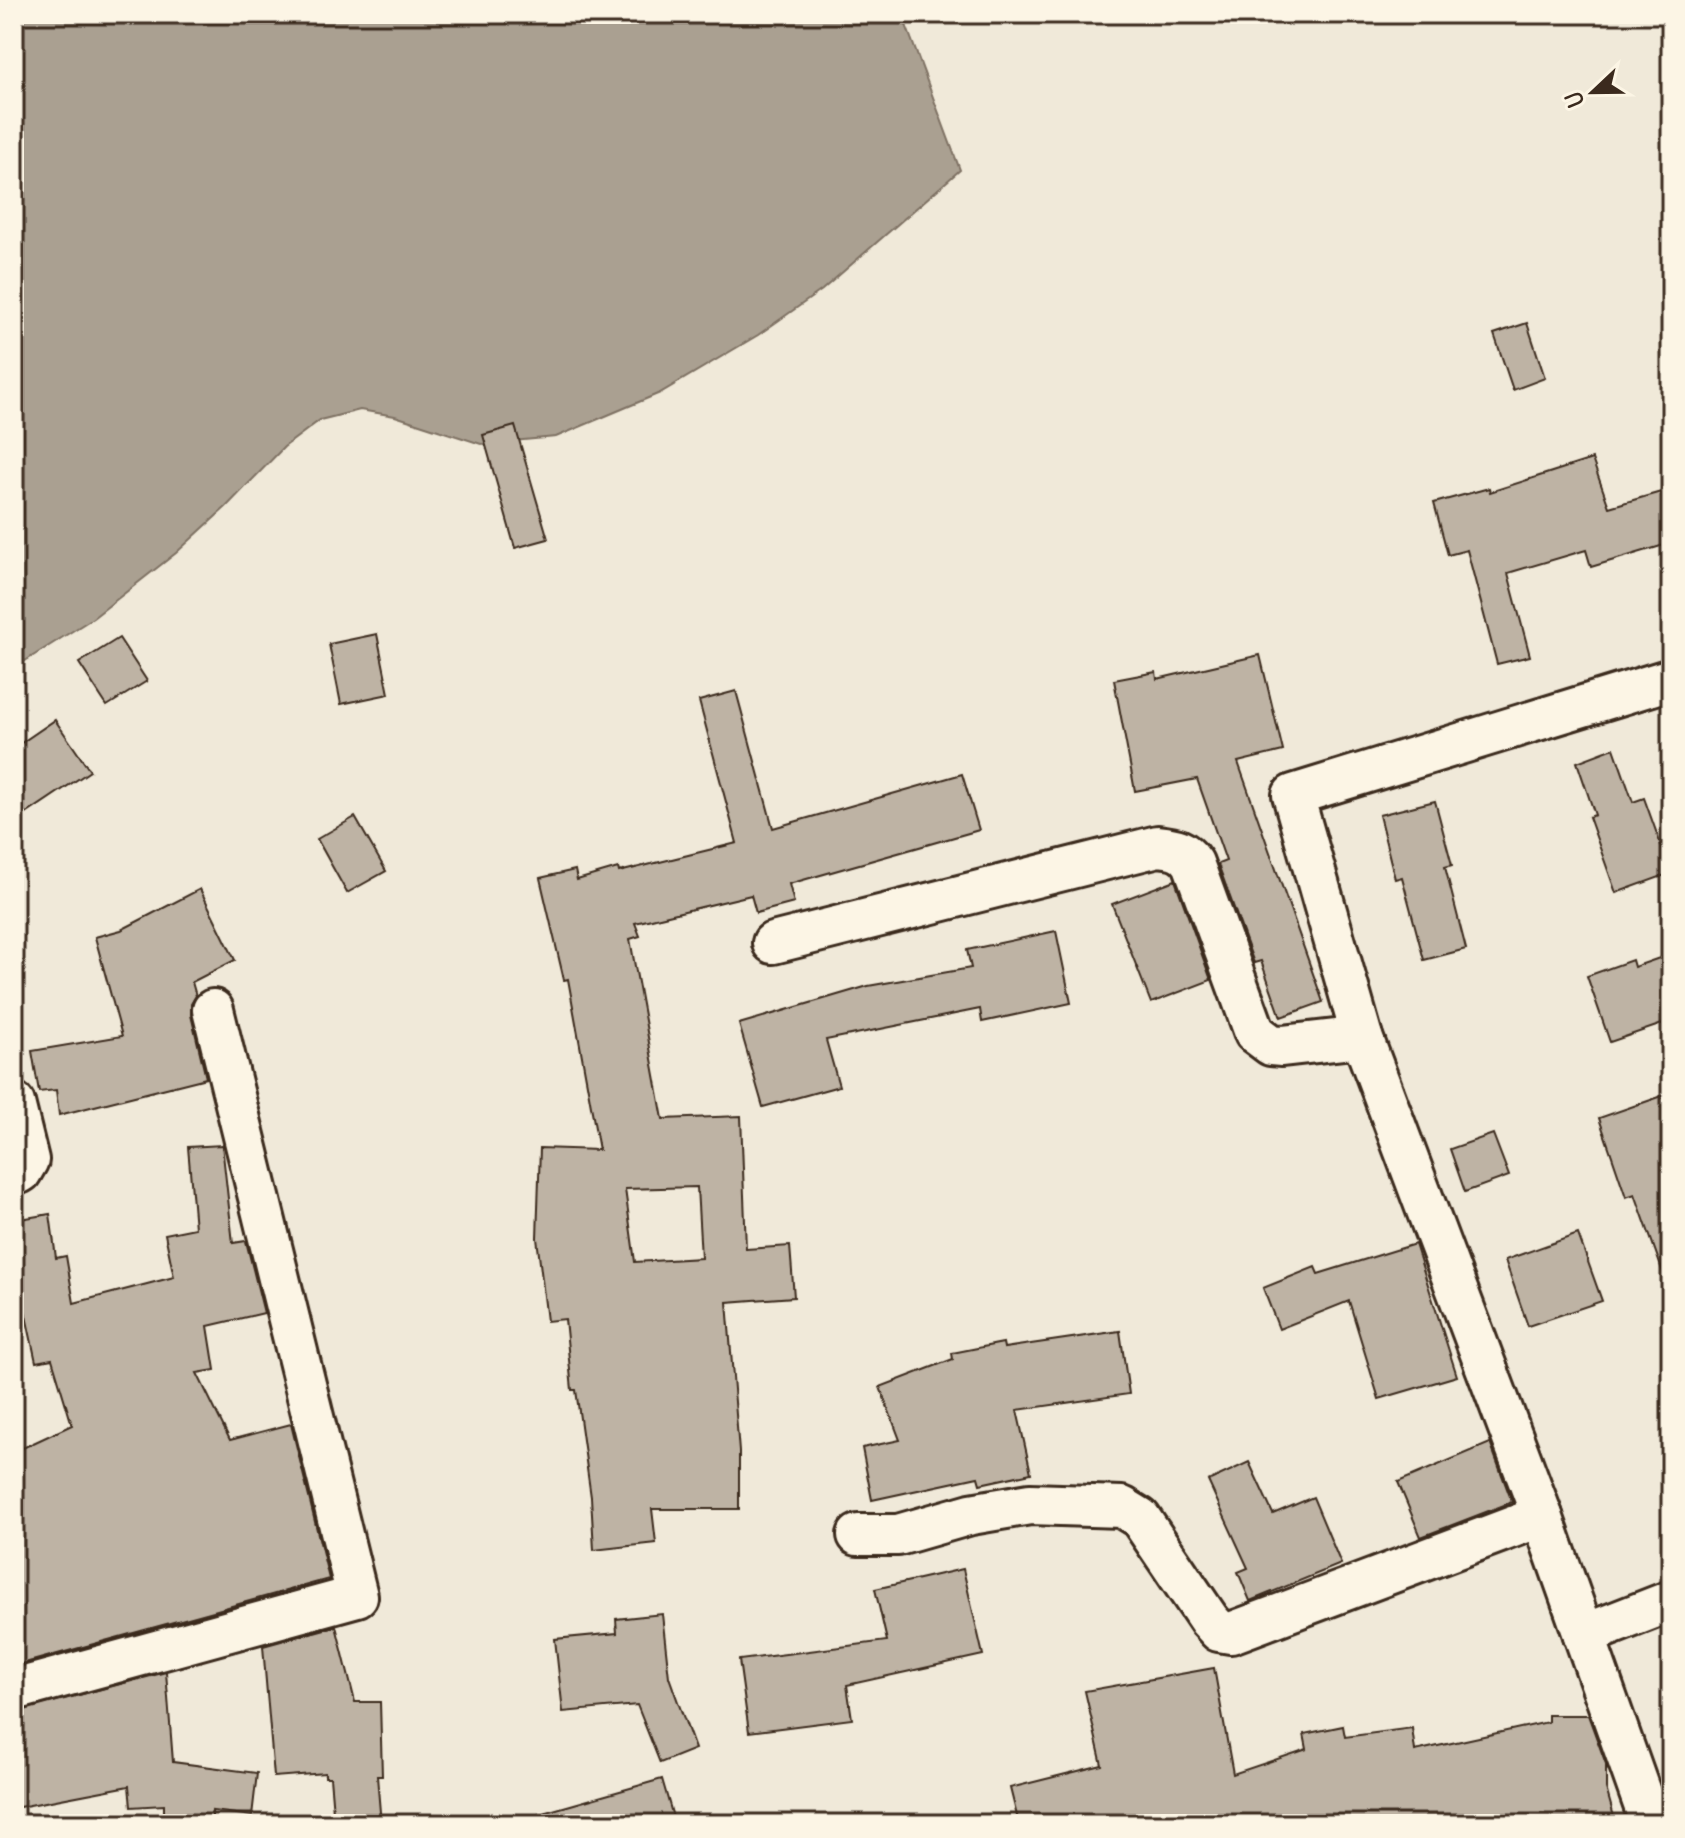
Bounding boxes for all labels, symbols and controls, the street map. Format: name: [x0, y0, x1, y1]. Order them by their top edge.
north arrow: [1553, 52, 1633, 132]
text: U: [1559, 87, 1590, 112]

